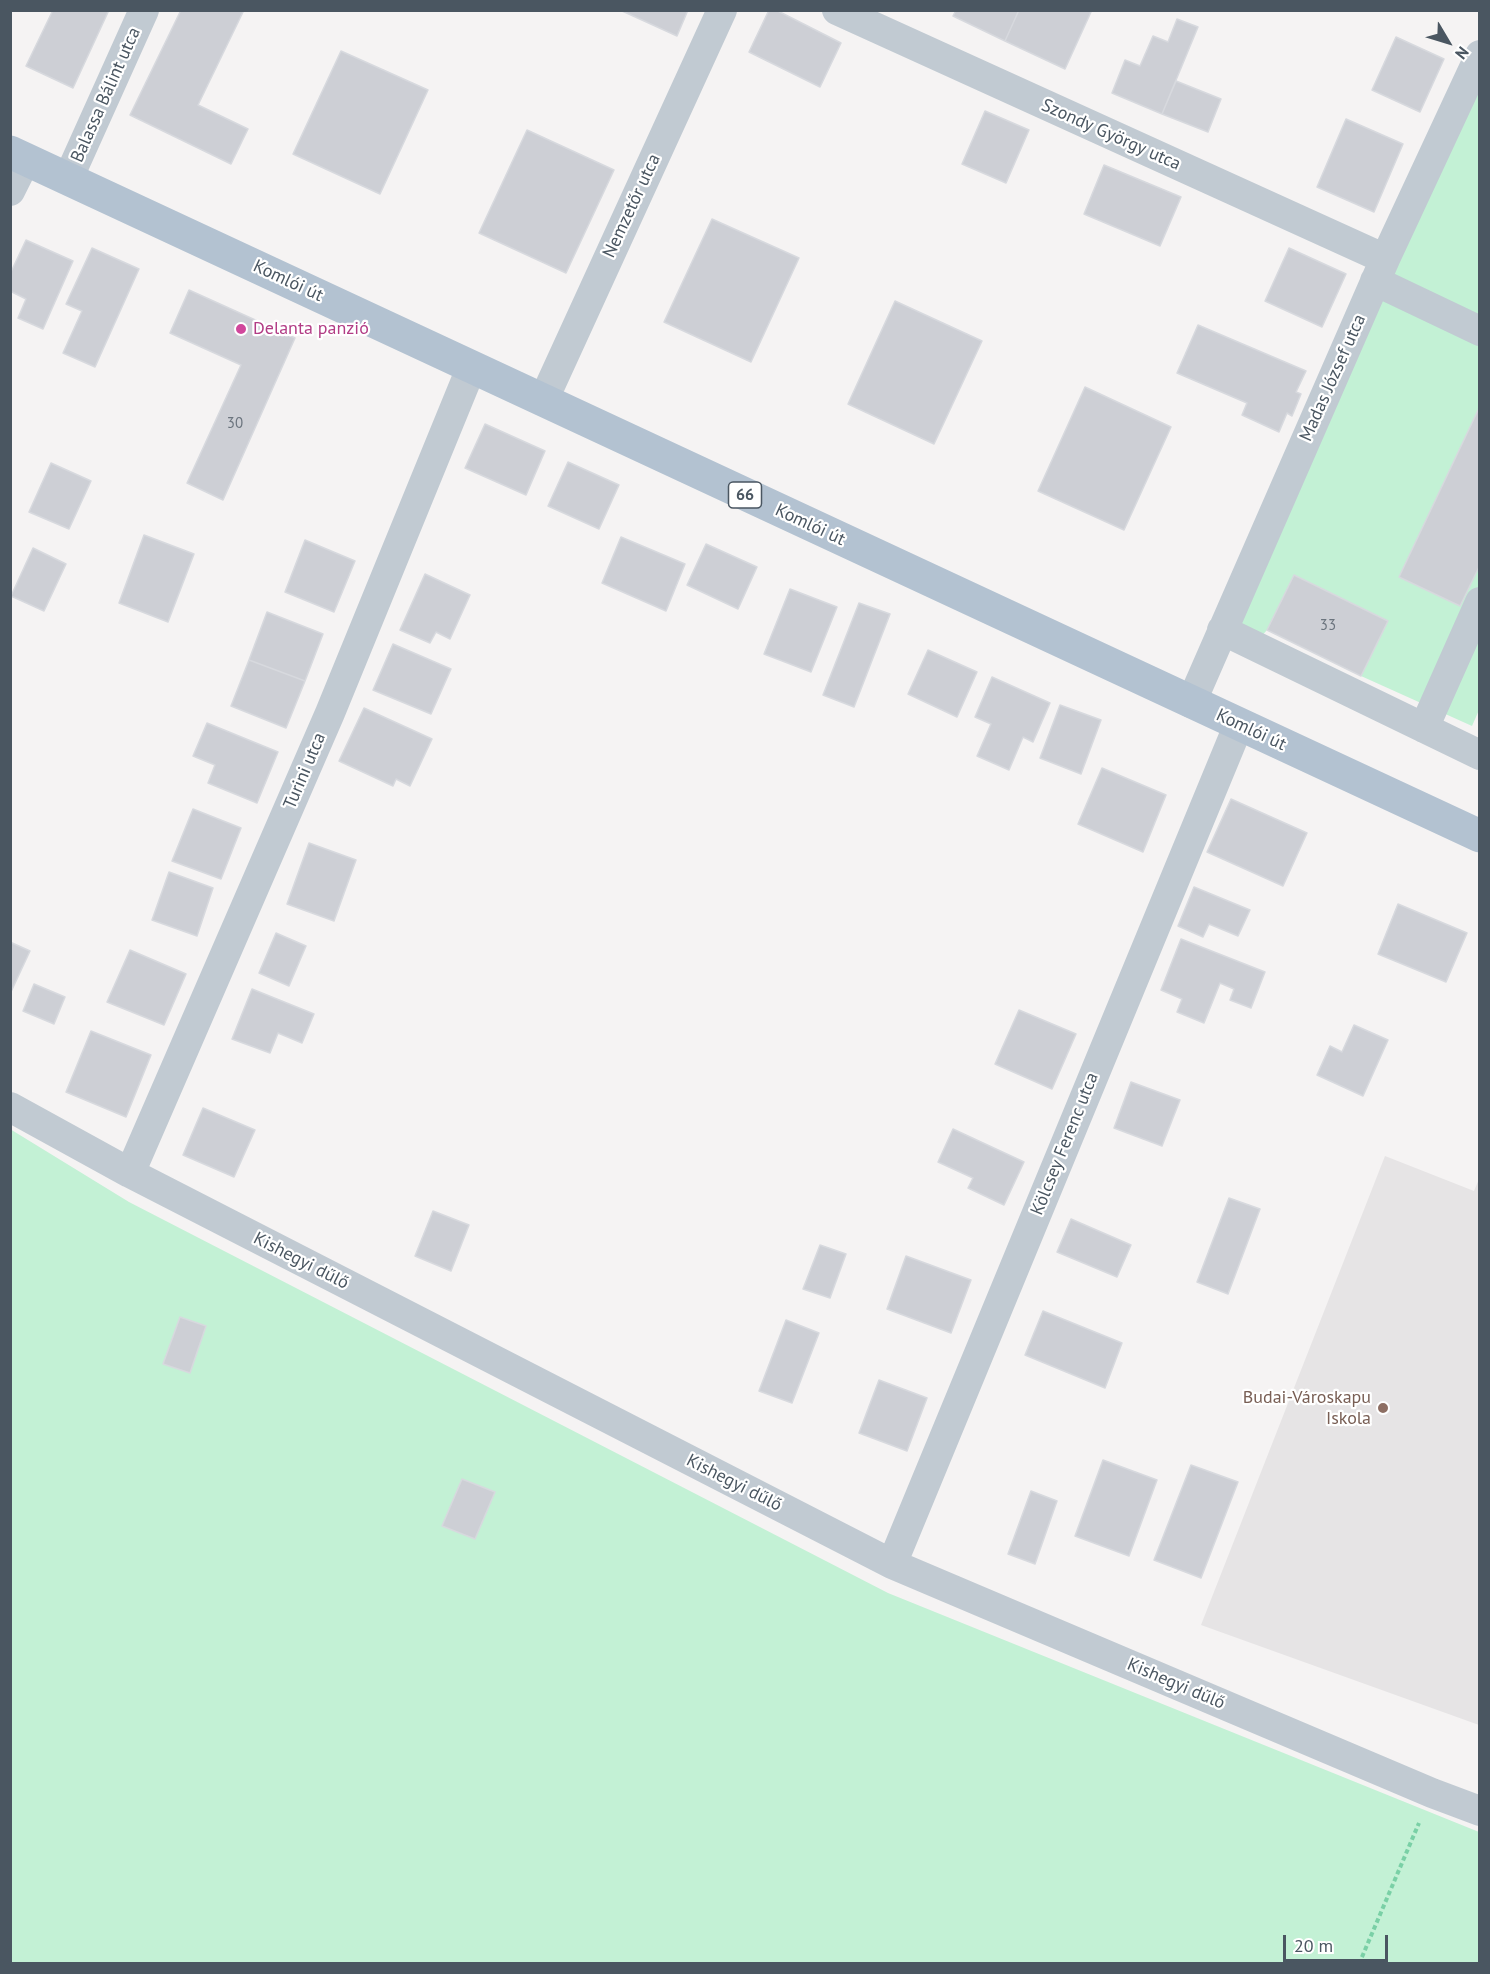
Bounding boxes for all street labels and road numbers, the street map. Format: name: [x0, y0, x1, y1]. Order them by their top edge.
street label: Balassa Bálint utca: [67, 24, 145, 166]
street label: Szondy György utca: [1038, 95, 1184, 175]
street label: Nemzetőr utca: [599, 151, 665, 261]
street label: Komlói út: [250, 255, 326, 307]
street label: Madas József utca: [1295, 311, 1371, 445]
road number: 66: [728, 482, 762, 508]
street label: Komlói út: [772, 499, 848, 551]
street label: Komlói út: [1213, 704, 1289, 756]
street label: Turini utca: [279, 730, 331, 812]
street label: Kölcsey Ferenc utca: [1027, 1070, 1103, 1218]
street label: Kishegyi dűlő: [250, 1228, 352, 1294]
street label: Kishegyi dűlő: [683, 1450, 785, 1516]
street label: Kishegyi dűlő: [1124, 1654, 1228, 1714]

